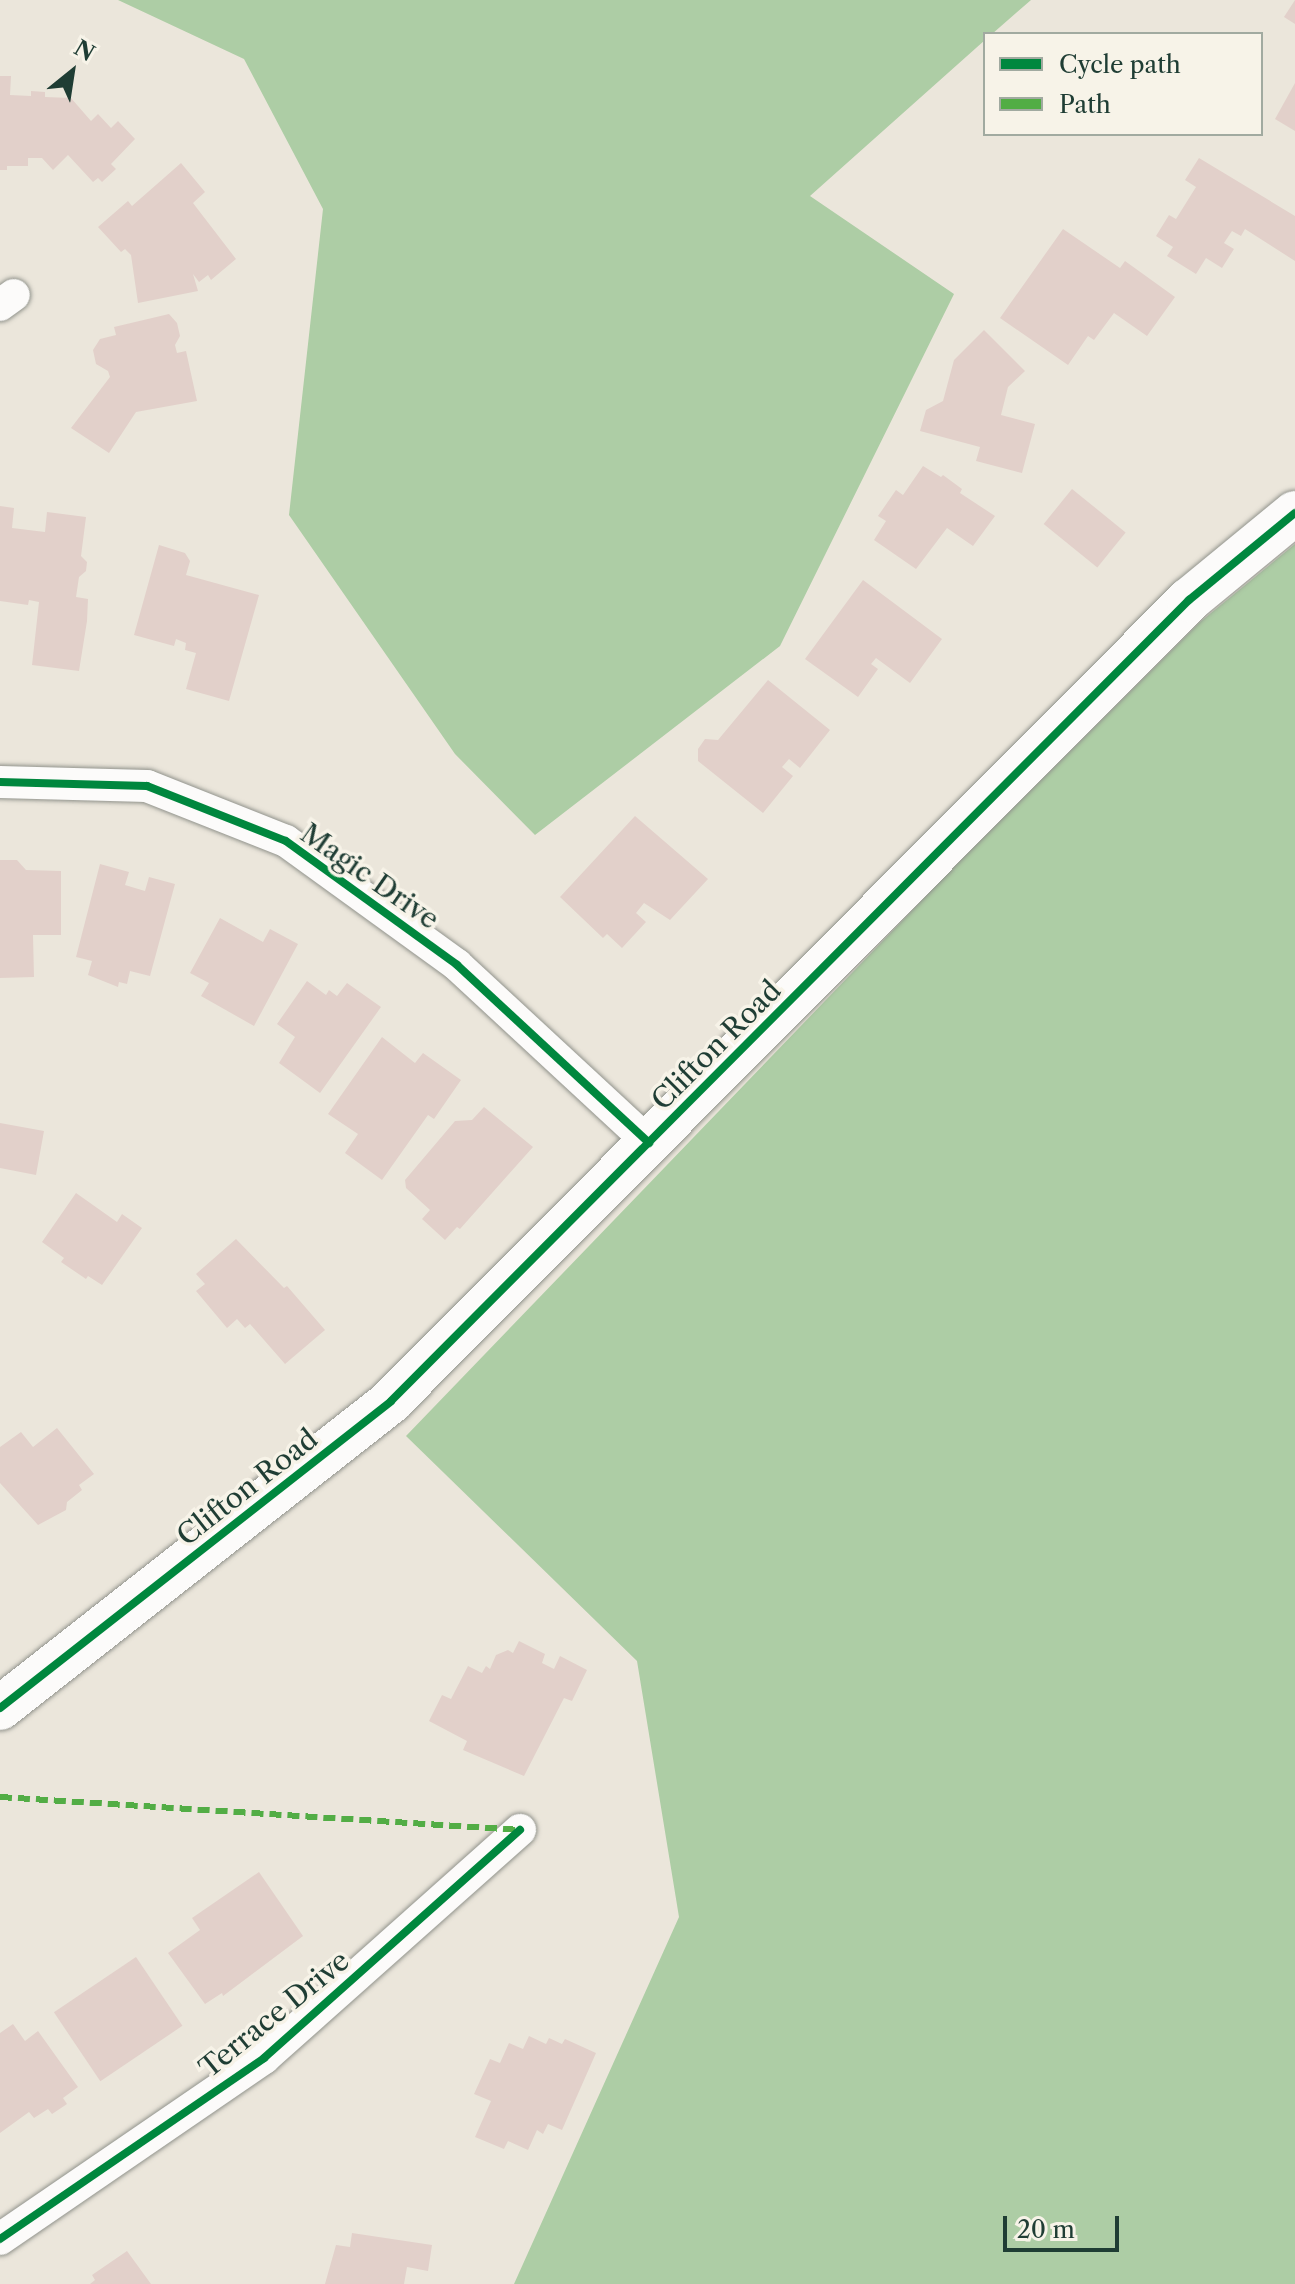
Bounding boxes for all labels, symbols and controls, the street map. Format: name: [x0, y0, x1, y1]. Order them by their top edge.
north arrow: [32, 32, 112, 112]
legend: [983, 32, 1263, 136]
text: N: [69, 34, 99, 67]
text: Cycle path: [1059, 50, 1181, 79]
text: Path: [1059, 90, 1111, 119]
street label: Magic Drive: [294, 816, 446, 936]
street label: Clifton Road: [644, 973, 788, 1117]
street label: Clifton Road: [170, 1422, 324, 1552]
street label: Terrace Drive: [192, 1943, 356, 2085]
scale bar: [1007, 2200, 1123, 2250]
text: 20 m: [1017, 2215, 1075, 2244]

